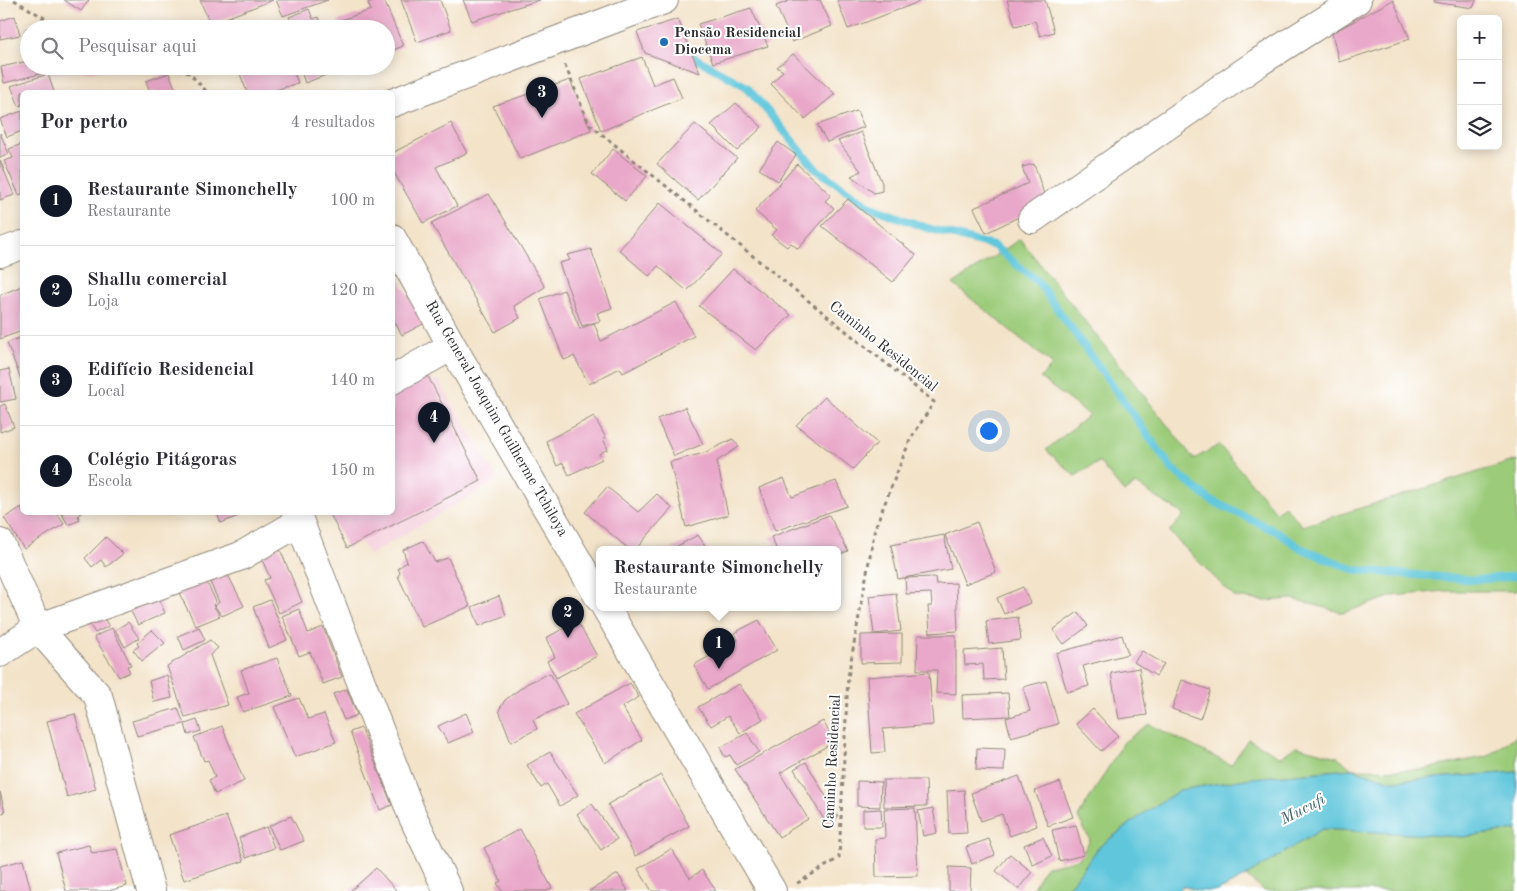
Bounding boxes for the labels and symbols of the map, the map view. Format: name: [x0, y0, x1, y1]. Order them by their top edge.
place label: Pensão Residencial Diocema: [674, 26, 801, 58]
marker: Pensão Residencial Diocema: [658, 36, 670, 48]
pin: 3: [526, 77, 558, 118]
street label: Rua General Joaquim Guilherme Tchiloya: [422, 299, 570, 540]
street label: Caminho Residencial: [826, 299, 940, 395]
pin: 4: [418, 402, 450, 443]
your location: [976, 418, 1002, 444]
pin: 2: [552, 597, 584, 638]
pin: 1: [703, 628, 735, 669]
street label: Caminho Residencial: [822, 694, 844, 830]
water label: Mucufi: [1277, 792, 1328, 829]

